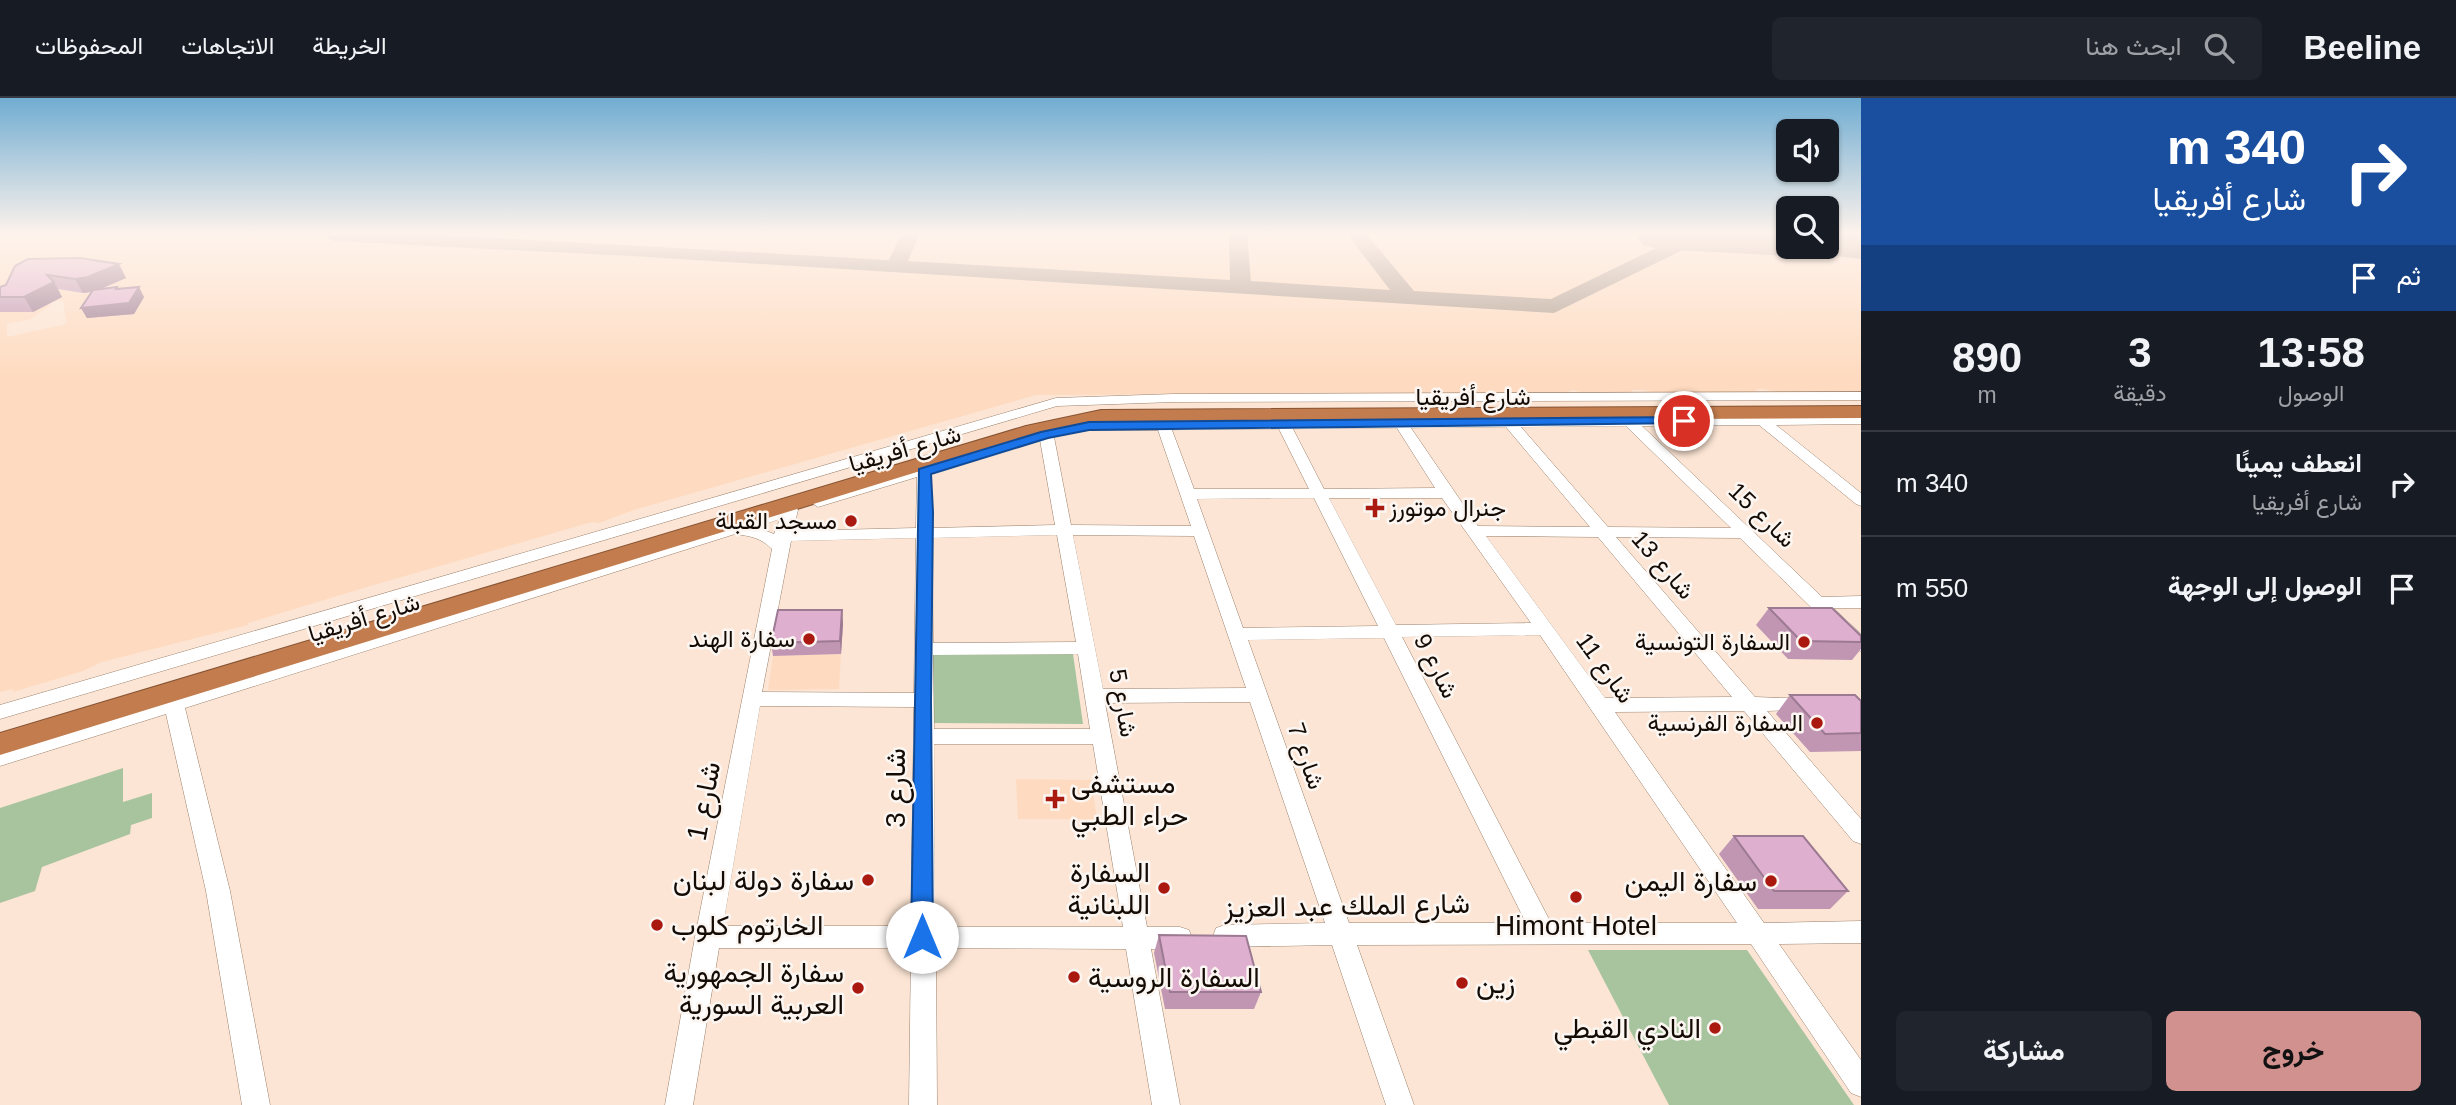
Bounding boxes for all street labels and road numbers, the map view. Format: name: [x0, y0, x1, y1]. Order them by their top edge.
street label: شارع أفريقيا: [1415, 383, 1531, 413]
street label: شارع أفريقيا: [846, 420, 965, 480]
street label: شارع 15: [1722, 477, 1801, 555]
street label: شارع 13: [1624, 525, 1700, 606]
street label: شارع أفريقيا: [305, 588, 424, 650]
street label: شارع 11: [1569, 627, 1640, 710]
street label: شارع 9: [1406, 629, 1464, 704]
street label: شارع 5: [1101, 667, 1143, 739]
street label: شارع 7: [1280, 719, 1330, 793]
street label: شارع 3: [880, 748, 914, 828]
street label: شارع 1: [681, 759, 729, 844]
street label: شارع الملك عبد العزيز: [1223, 888, 1470, 926]

